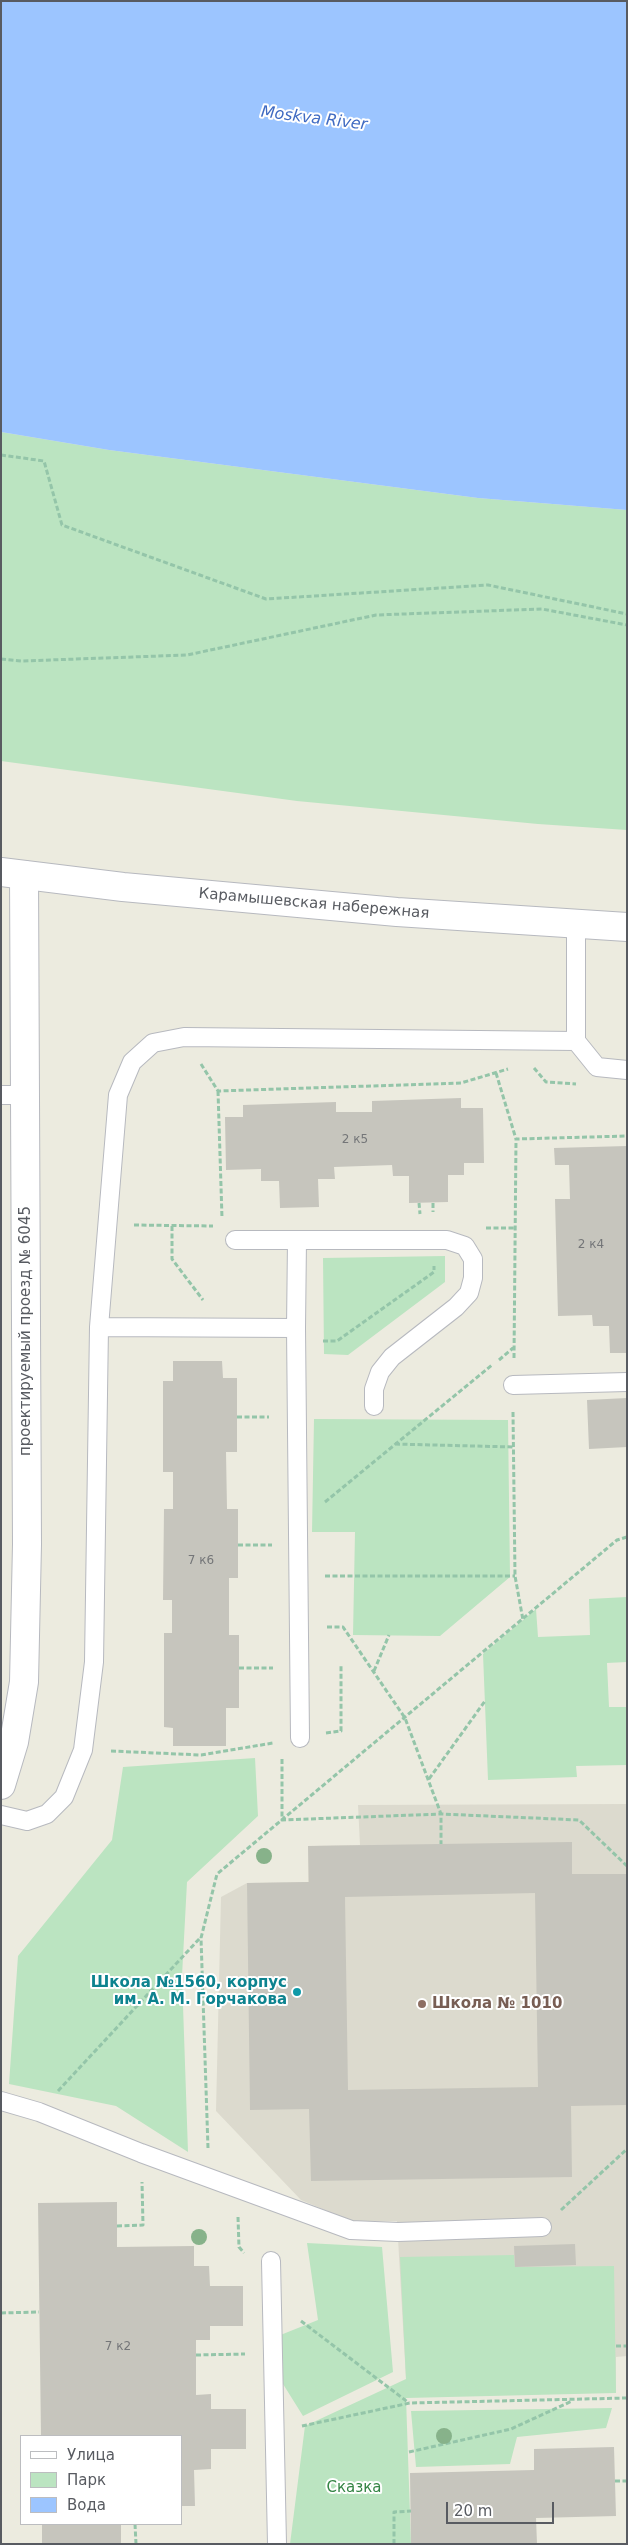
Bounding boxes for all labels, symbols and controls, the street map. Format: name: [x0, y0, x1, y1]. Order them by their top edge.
water label: Moskva River: [260, 103, 368, 135]
street label: Карамышевская набережная: [198, 885, 430, 923]
house number: 2 к5: [342, 1133, 368, 1147]
street label: проектируемый проезд № 6045: [17, 1206, 35, 1456]
house number: 2 к4: [578, 1238, 604, 1252]
house number: 7 к6: [188, 1554, 214, 1568]
place label: Школа №1560, корпус им. А. М. Горчакова: [91, 1974, 287, 2009]
marker: Школа №1560, корпус им. А. М. Горчакова: [291, 1986, 303, 1998]
place label: Школа № 1010: [432, 1995, 562, 2013]
marker: Школа № 1010: [416, 1998, 428, 2010]
house number: 7 к2: [105, 2340, 131, 2354]
legend: [20, 2435, 182, 2525]
text: Улица: [67, 2446, 115, 2464]
text: Парк: [67, 2471, 106, 2489]
park label: Сказка: [327, 2479, 381, 2497]
scale bar: [448, 2492, 556, 2524]
text: Вода: [67, 2496, 106, 2514]
text: 20 m: [454, 2502, 492, 2520]

